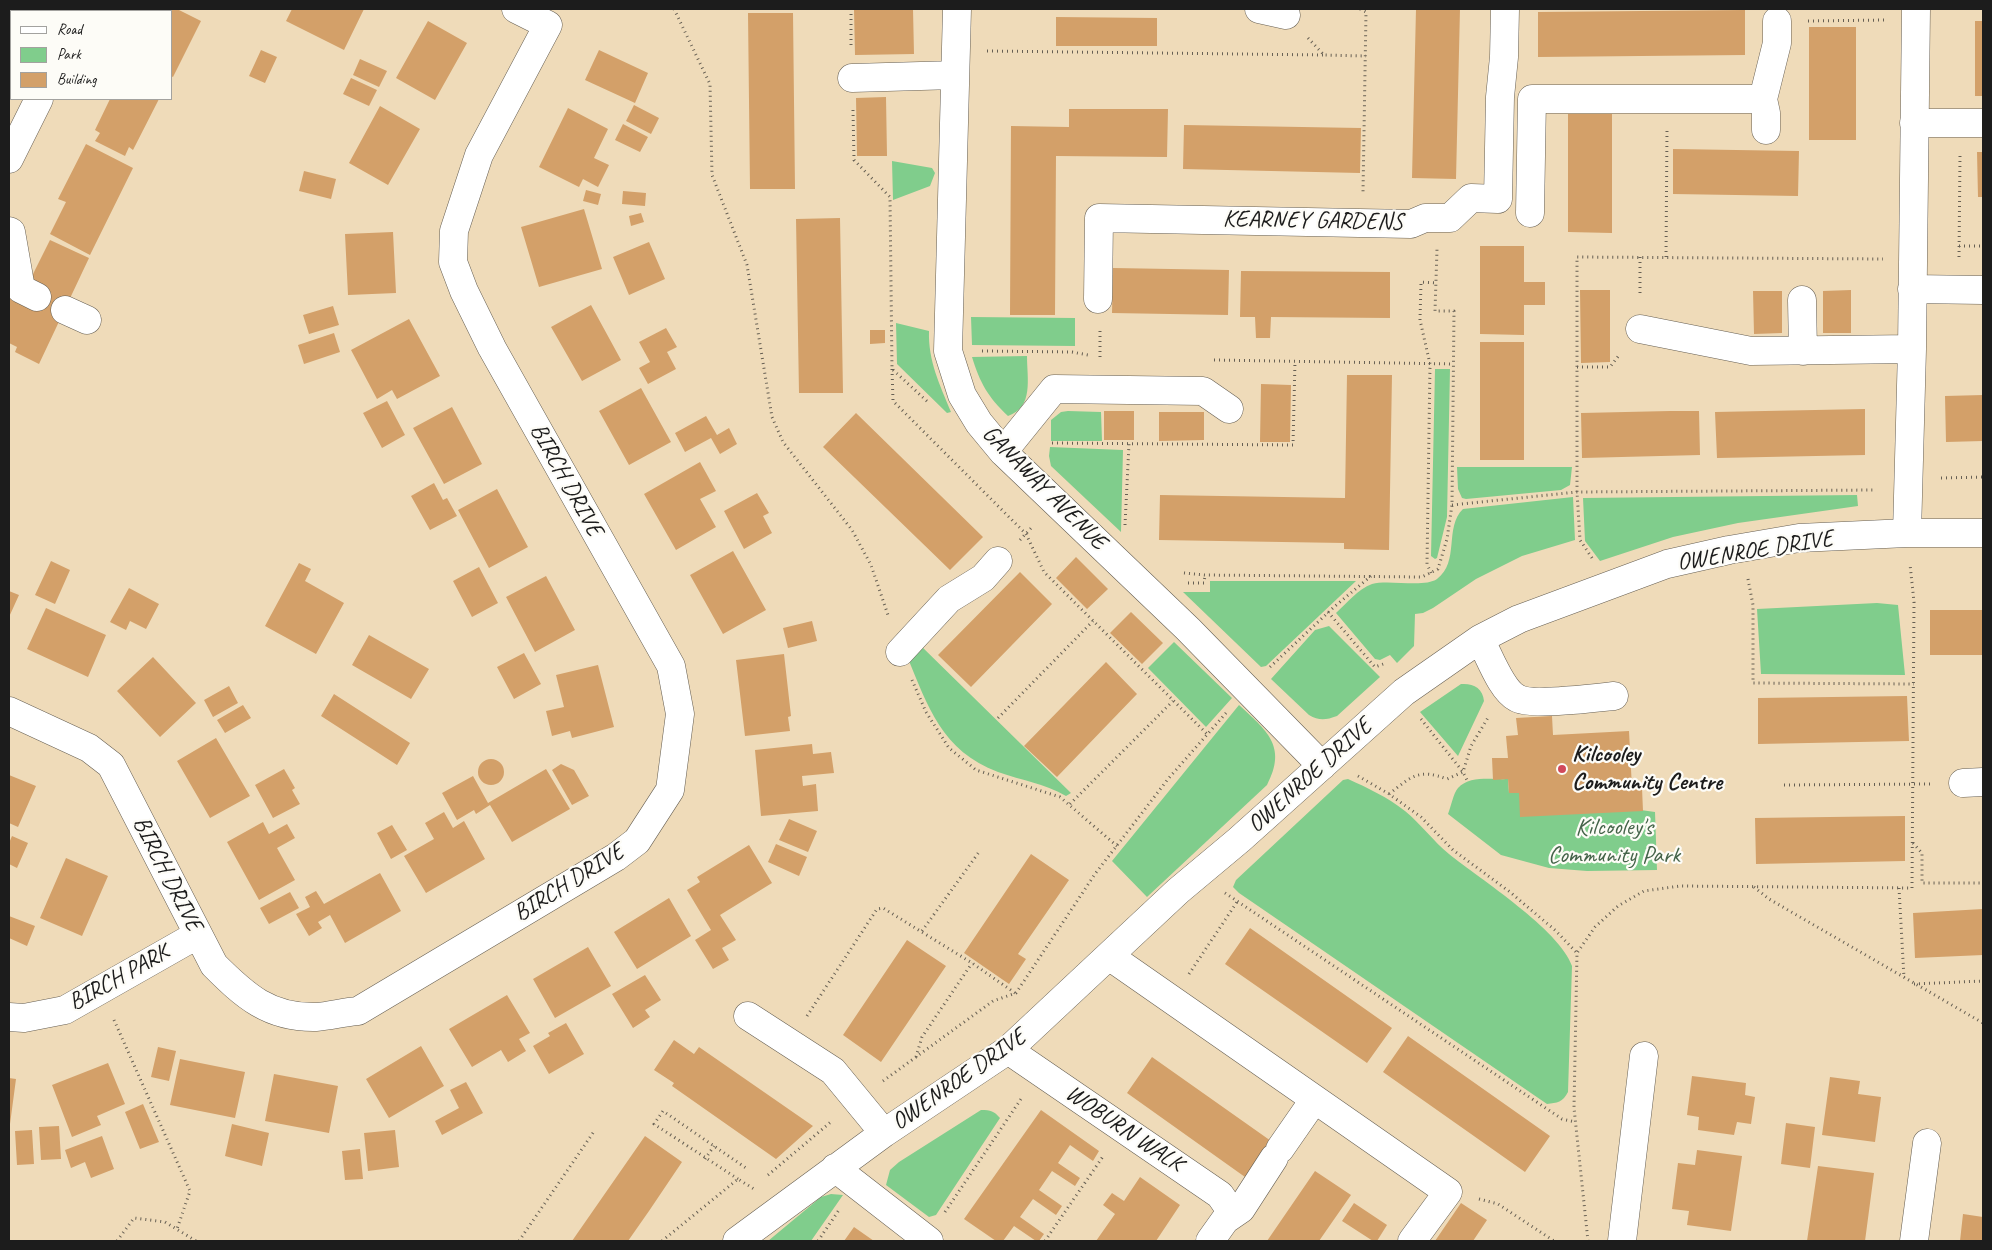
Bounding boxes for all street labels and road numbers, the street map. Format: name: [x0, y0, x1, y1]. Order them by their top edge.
street label: KEARNEY GARDENS: [1223, 205, 1403, 237]
street label: BIRCH DRIVE: [523, 419, 609, 541]
street label: GANAWAY AVENUE: [976, 420, 1112, 556]
street label: OWENROE DRIVE: [1675, 524, 1835, 578]
street label: OWENROE DRIVE: [1242, 713, 1378, 839]
street label: BIRCH DRIVE: [126, 812, 208, 936]
street label: BIRCH DRIVE: [509, 838, 629, 928]
street label: BIRCH PARK: [64, 939, 174, 1017]
street label: OWENROE DRIVE: [886, 1023, 1032, 1137]
street label: WOBURN WALK: [1060, 1079, 1188, 1179]

